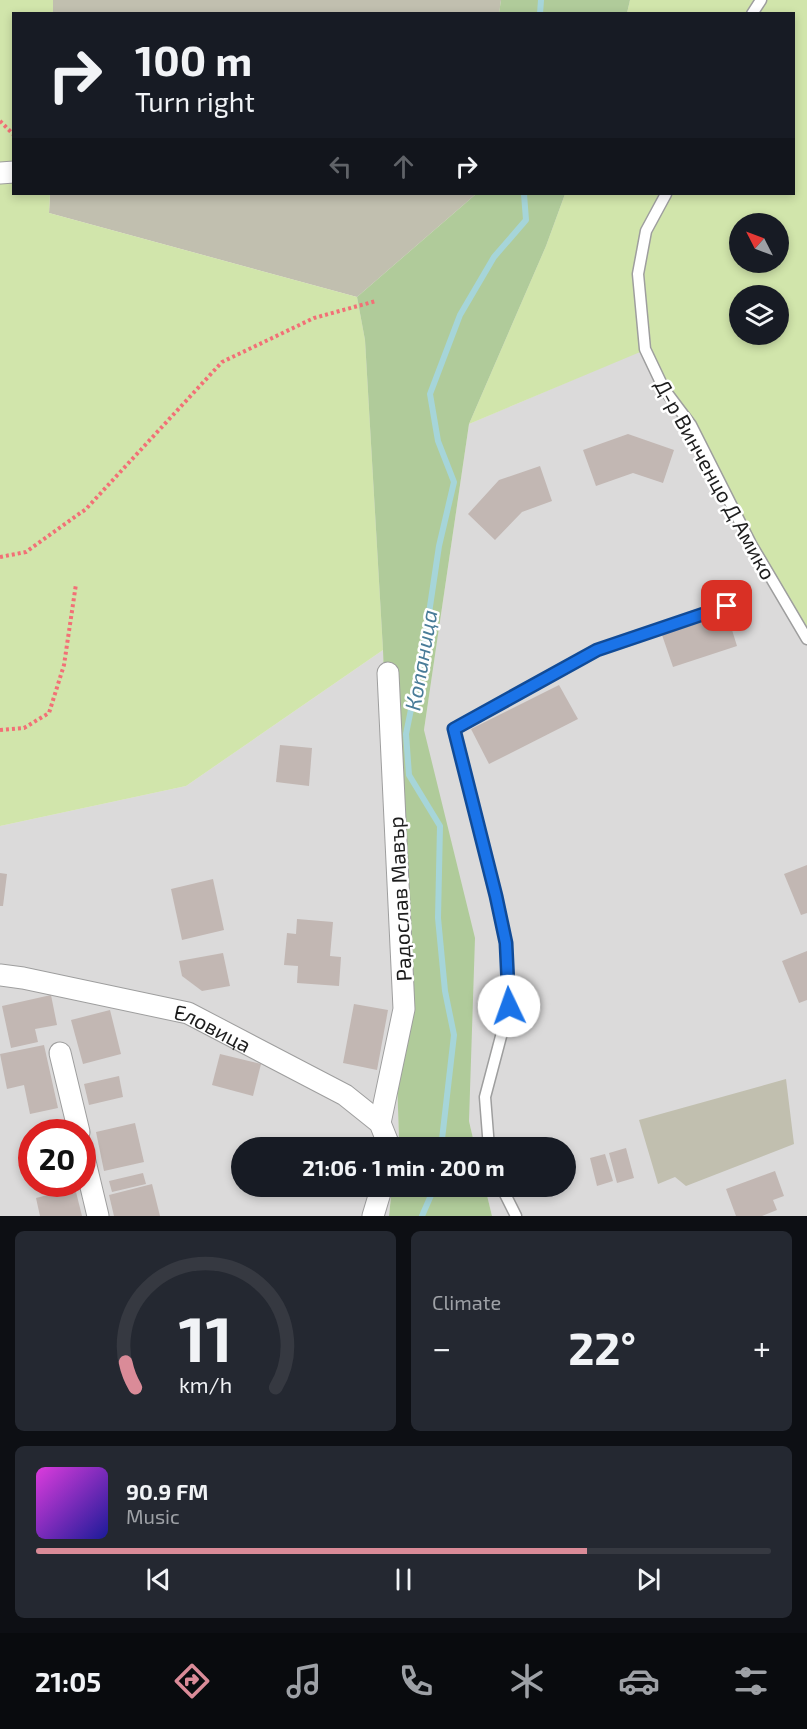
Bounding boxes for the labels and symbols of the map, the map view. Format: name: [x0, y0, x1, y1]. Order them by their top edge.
north arrow: [729, 213, 789, 273]
street label: Д-р Винченцо Д Амико: [650, 374, 782, 584]
pin: [701, 580, 752, 631]
water label: Копаница: [398, 608, 442, 712]
street label: Радослав Мавър: [382, 816, 416, 982]
position arrow: [477, 974, 541, 1038]
street label: Еловица: [172, 998, 256, 1056]
speed limit sign: 20: [18, 1119, 96, 1197]

